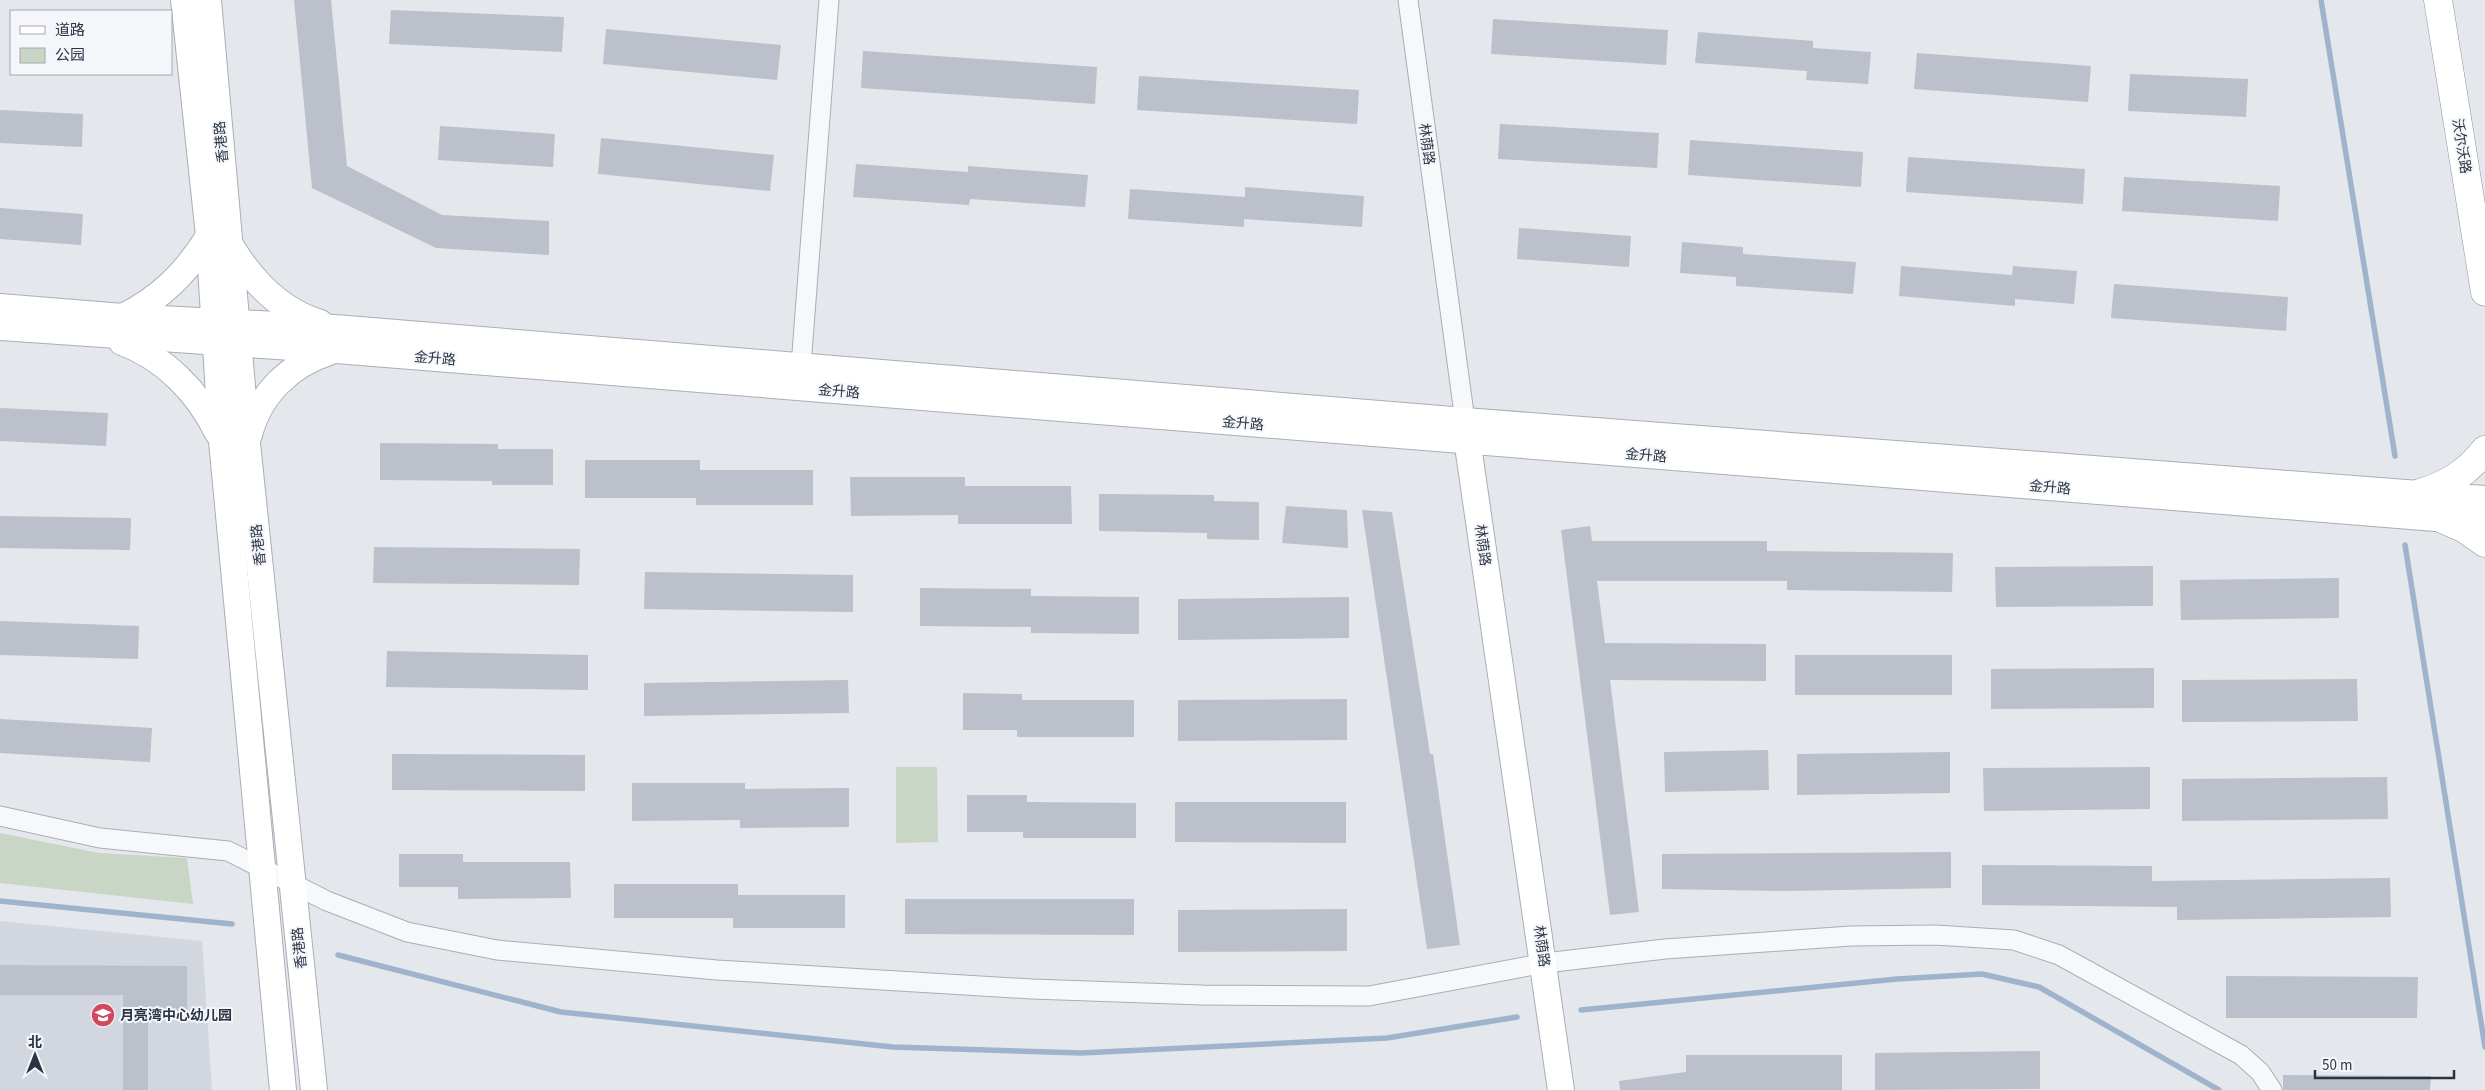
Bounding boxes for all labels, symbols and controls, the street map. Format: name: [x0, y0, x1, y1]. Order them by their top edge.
legend: [10, 10, 172, 75]
text: 道路: [55, 20, 85, 41]
text: 公园: [55, 45, 85, 66]
street label: 沃尔沃路: [2447, 117, 2475, 175]
street label: 香港路: [210, 120, 234, 164]
street label: 林荫路: [1413, 122, 1439, 166]
street label: 金升路: [413, 347, 457, 371]
street label: 金升路: [817, 380, 861, 404]
street label: 金升路: [1221, 412, 1265, 436]
street label: 金升路: [1624, 444, 1668, 468]
street label: 金升路: [2028, 476, 2072, 500]
street label: 香港路: [247, 523, 271, 567]
street label: 林荫路: [1469, 523, 1495, 567]
street label: 林荫路: [1528, 924, 1554, 968]
street label: 香港路: [288, 926, 312, 970]
school or university icon: 月亮湾中心幼儿园: [90, 1002, 116, 1028]
place label: 月亮湾中心幼儿园: [120, 1006, 232, 1026]
north arrow: [10, 1030, 60, 1080]
text: 北: [28, 1033, 42, 1053]
scale bar: [2315, 1048, 2454, 1080]
text: 50 m: [2322, 1055, 2352, 1076]

